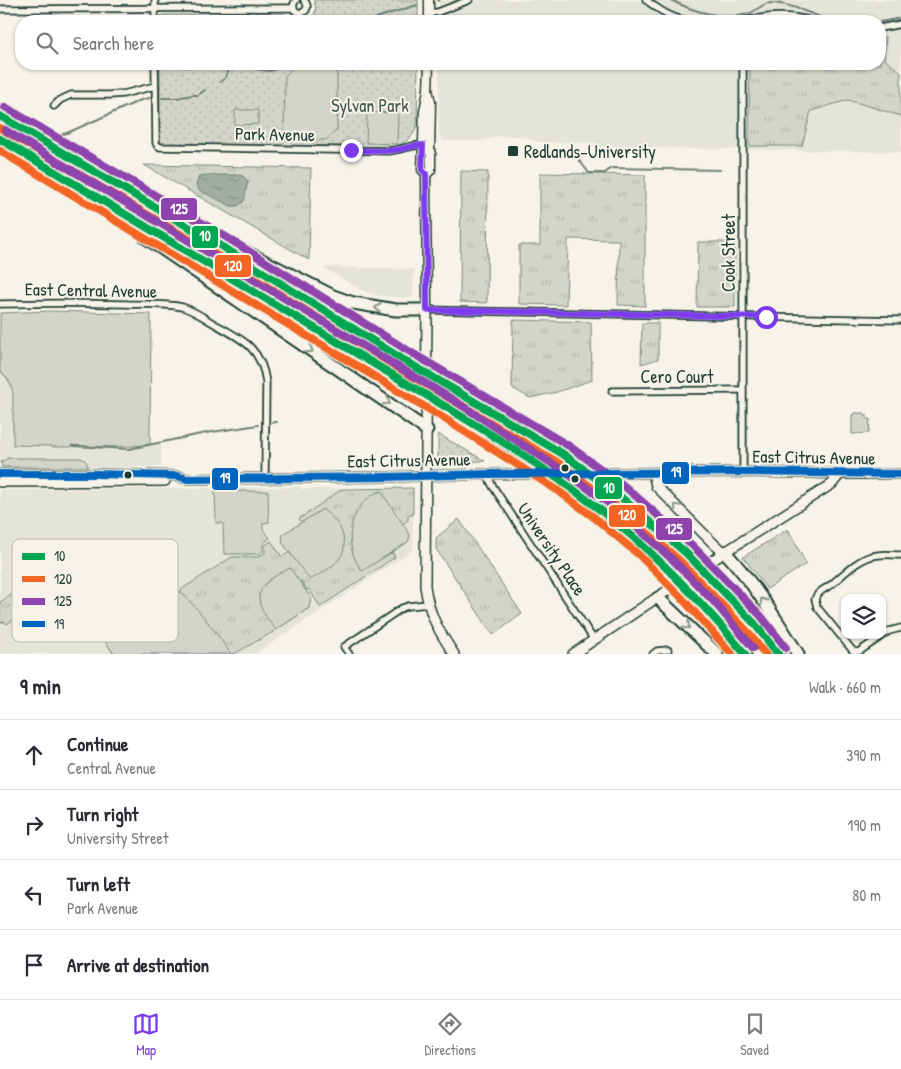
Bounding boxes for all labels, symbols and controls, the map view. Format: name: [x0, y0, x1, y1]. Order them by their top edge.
search box: [15, 15, 886, 70]
icon: search: [33, 29, 61, 57]
text: Search here: [73, 30, 154, 56]
park label: Sylvan Park: [331, 93, 409, 118]
street label: Park Avenue: [235, 121, 315, 147]
route end: [340, 139, 363, 162]
place label: Redlands–University: [524, 139, 656, 164]
marker: Redlands–University: [506, 144, 520, 158]
line badge: 125: [160, 197, 198, 221]
text: 125: [170, 199, 188, 218]
street label: Cook Street: [716, 213, 741, 292]
line badge: 10: [191, 225, 219, 249]
text: 10: [199, 226, 211, 245]
line badge: 120: [214, 254, 252, 278]
text: 120: [224, 256, 243, 275]
street label: East Central Avenue: [25, 276, 157, 304]
one-way arrow: [374, 303, 382, 314]
route start: [755, 306, 778, 329]
one-way arrow: [304, 343, 313, 353]
street label: Cero Court: [641, 364, 714, 389]
one-way arrow: [381, 396, 391, 405]
street label: East Citrus Avenue: [752, 443, 876, 471]
street label: East Citrus Avenue: [347, 446, 471, 474]
line badge: 19: [661, 461, 690, 485]
text: 19: [671, 462, 682, 481]
unlabelled marker: [560, 463, 570, 473]
line badge: 19: [211, 467, 239, 491]
text: 19: [220, 468, 231, 487]
unlabelled marker: [123, 470, 133, 480]
unlabelled marker: [570, 474, 580, 484]
line badge: 10: [594, 476, 623, 500]
text: 10: [603, 478, 615, 497]
street label: University Place: [512, 498, 592, 600]
one-way arrow: [674, 503, 683, 512]
line badge: 120: [608, 504, 646, 528]
text: 120: [618, 505, 637, 524]
line badge: 125: [655, 517, 693, 541]
text: 125: [665, 519, 683, 538]
legend: [12, 539, 178, 642]
text: 10: [54, 546, 65, 565]
text: 120: [54, 569, 72, 588]
text: 125: [54, 591, 72, 610]
map controls: [841, 594, 886, 639]
button: layers: [841, 594, 886, 639]
one-way arrow: [760, 597, 769, 607]
text: 19: [54, 614, 64, 633]
one-way arrow: [682, 620, 691, 629]
text: 9 min: [20, 672, 61, 701]
text: Walk · 660 m: [809, 676, 881, 698]
text: Continue: [67, 731, 128, 757]
icon: ahead: [20, 741, 48, 769]
text: 390 m: [846, 744, 881, 766]
text: Central Avenue: [67, 757, 156, 779]
text: Turn right: [67, 801, 138, 827]
icon: right: [20, 811, 48, 839]
text: 190 m: [848, 814, 881, 836]
text: University Street: [67, 827, 169, 849]
text: Turn left: [67, 871, 130, 897]
icon: left: [20, 881, 48, 909]
text: 80 m: [852, 884, 881, 906]
text: Park Avenue: [67, 897, 138, 919]
icon: arrive: [20, 951, 48, 979]
text: Arrive at destination: [67, 952, 209, 978]
tab: Map: [132, 1010, 160, 1059]
tab: Directions: [424, 1010, 476, 1059]
tab: Saved: [740, 1010, 769, 1059]

